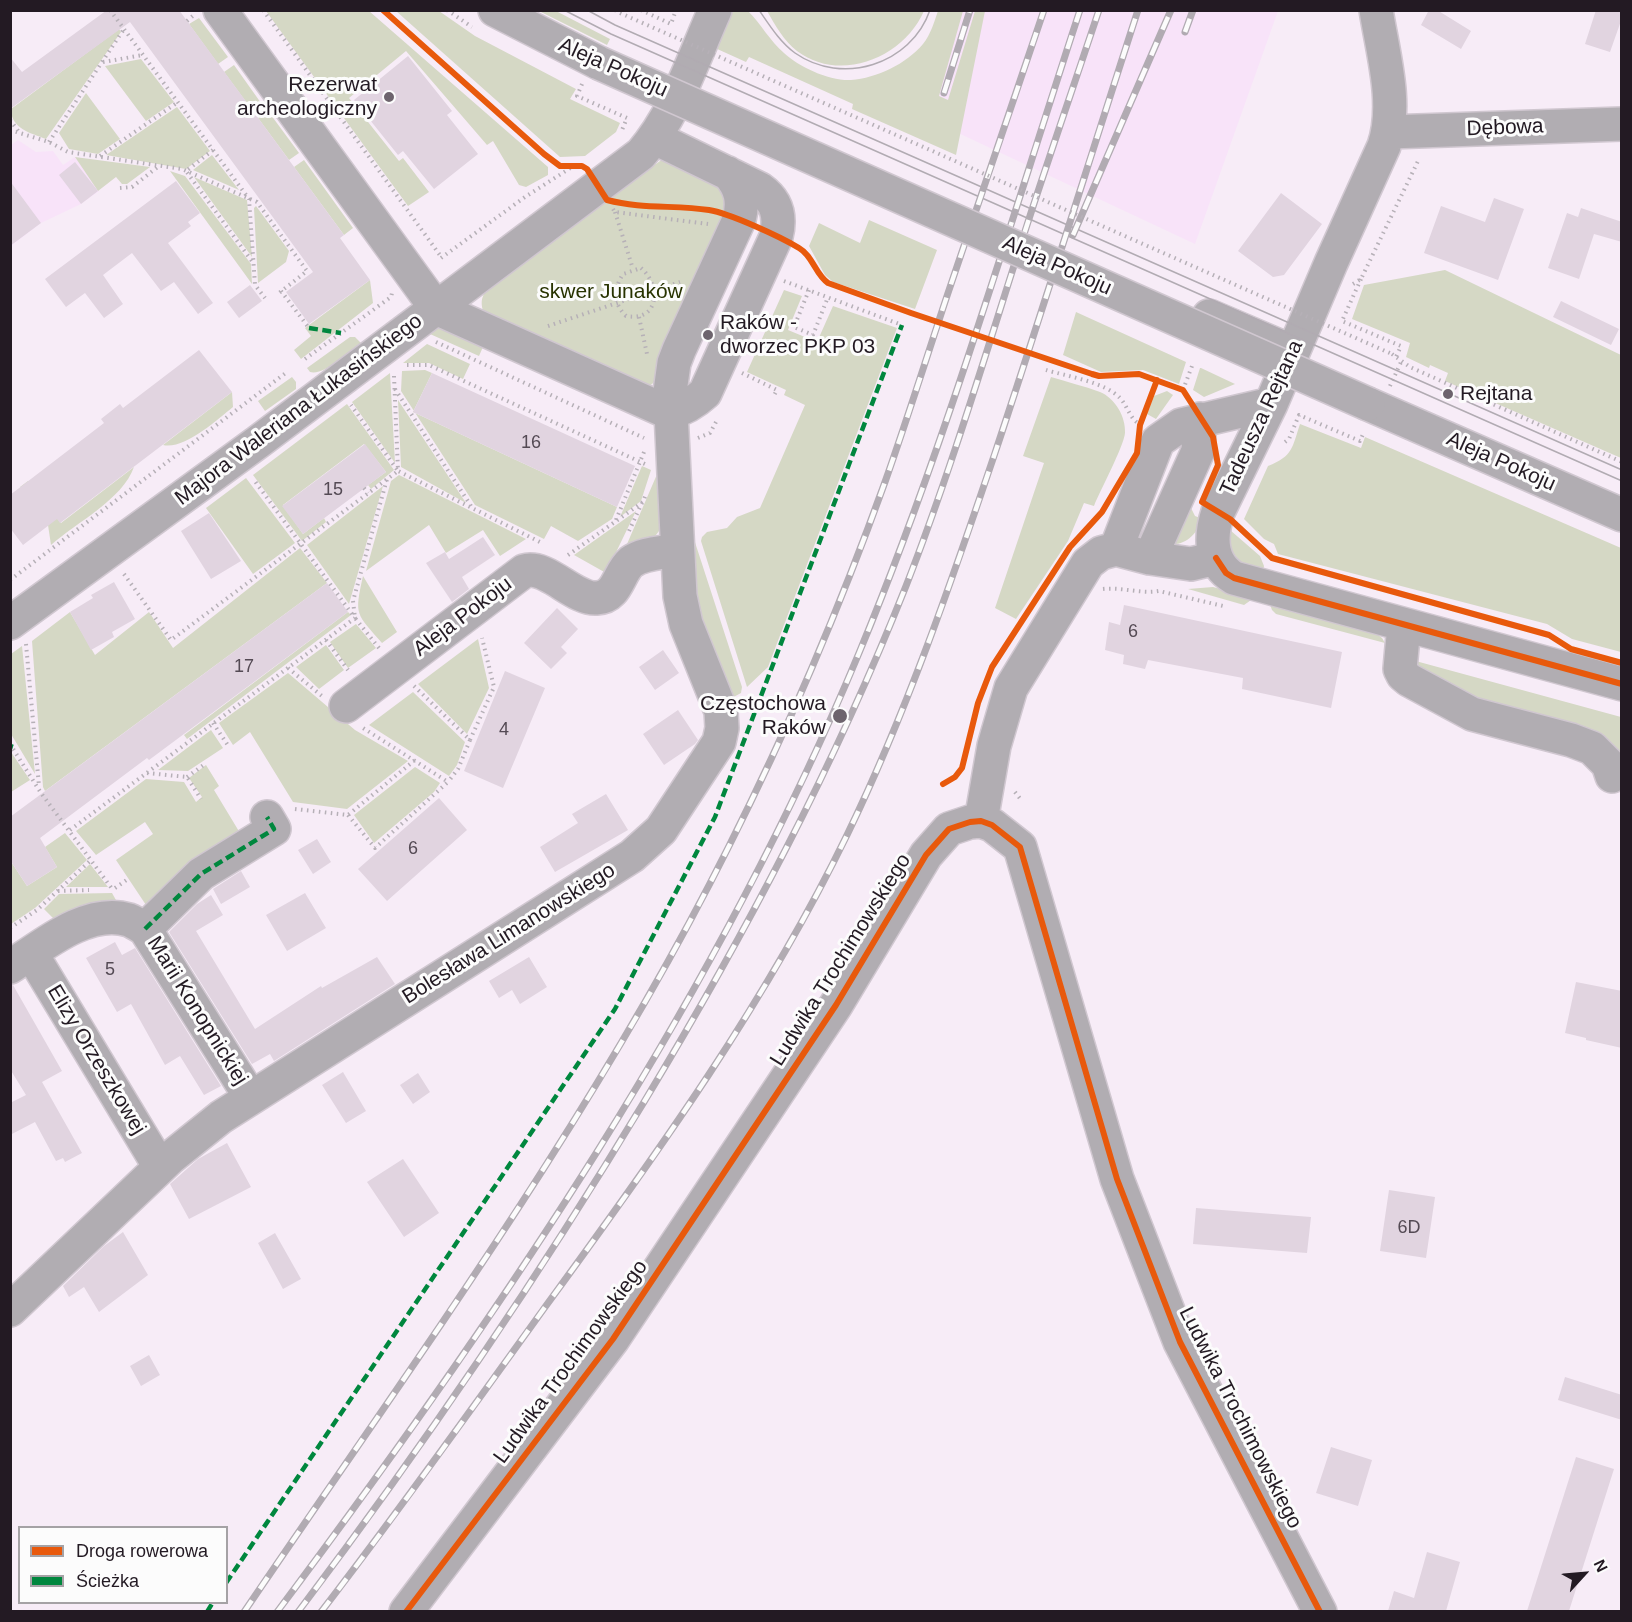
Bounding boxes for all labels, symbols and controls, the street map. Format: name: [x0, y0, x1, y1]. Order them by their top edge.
street label: Aleja Pokoju: [555, 33, 671, 103]
place label: Rezerwat archeologiczny: [237, 72, 377, 122]
marker: Rezerwat archeologiczny: [382, 90, 396, 104]
street label: Dębowa: [1466, 114, 1544, 142]
street label: Aleja Pokoju: [999, 231, 1115, 301]
park label: skwer Junaków: [539, 279, 683, 305]
street label: Majora Waleriana Łukasińskiego: [171, 309, 427, 511]
place label: Raków - dworzec PKP 03: [720, 310, 875, 360]
marker: Raków - dworzec PKP 03: [701, 328, 715, 342]
street label: Tadeusza Rejtana: [1215, 336, 1309, 500]
place label: Rejtana: [1460, 381, 1532, 407]
marker: Rejtana: [1441, 387, 1455, 401]
street label: Aleja Pokoju: [1443, 427, 1559, 497]
house number: 16: [521, 432, 541, 454]
house number: 15: [323, 479, 343, 501]
street label: Aleja Pokoju: [409, 572, 517, 662]
house number: 6: [1128, 621, 1138, 643]
house number: 17: [234, 656, 254, 678]
place label: Częstochowa Raków: [700, 691, 826, 741]
marker: Częstochowa Raków: [831, 707, 849, 725]
house number: 4: [499, 719, 509, 741]
house number: 6: [408, 838, 418, 860]
street label: Ludwika Trochimowskiego: [765, 849, 917, 1071]
street label: Bolesława Limanowskiego: [398, 858, 620, 1010]
street label: Marii Konopnickiej: [141, 932, 253, 1090]
house number: 5: [105, 959, 115, 981]
street label: Elizy Orzeszkowej: [41, 980, 151, 1140]
house number: 6D: [1397, 1217, 1421, 1239]
street label: Ludwika Trochimowskiego: [489, 1255, 653, 1469]
street label: Ludwika Trochimowskiego: [1173, 1303, 1307, 1533]
legend: [18, 1526, 228, 1604]
text: Droga rowerowa: [76, 1541, 208, 1561]
north arrow: [1554, 1544, 1614, 1604]
text: N: [1590, 1557, 1611, 1575]
text: Ścieżka: [76, 1571, 139, 1591]

